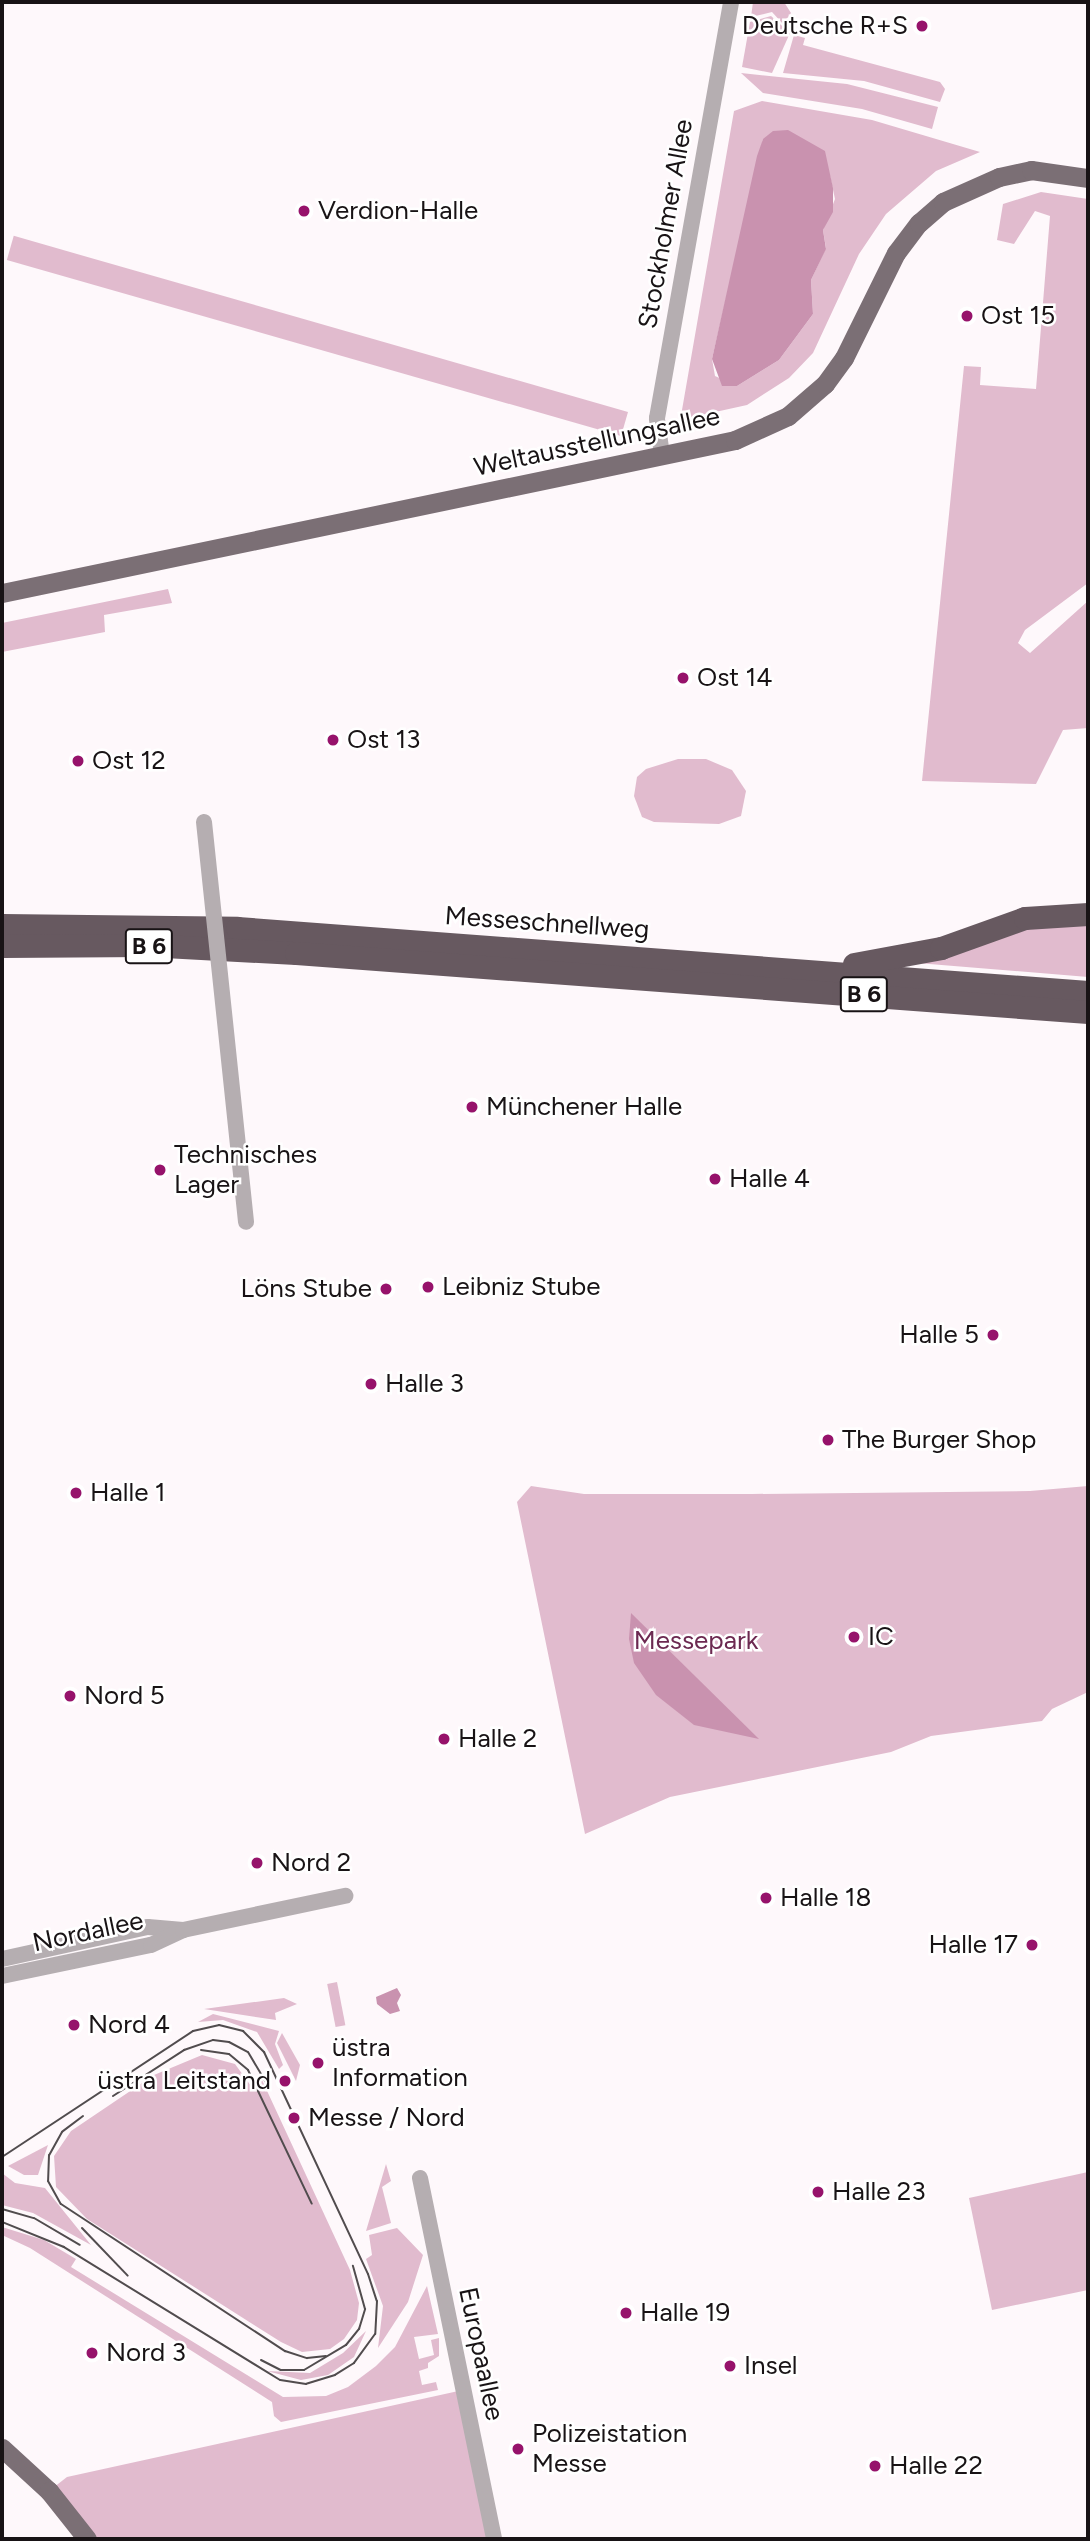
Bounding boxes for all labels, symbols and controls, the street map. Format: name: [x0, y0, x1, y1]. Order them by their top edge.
place label: Deutsche R+S: [742, 10, 908, 42]
marker: Deutsche R+S: [914, 18, 930, 34]
street label: Stockholmer Allee: [632, 117, 700, 331]
place label: Verdion-Halle: [318, 195, 478, 227]
marker: Verdion-Halle: [296, 203, 312, 219]
place label: Ost 15: [981, 300, 1055, 332]
marker: Ost 15: [959, 308, 975, 324]
street label: Weltausstellungsallee: [471, 401, 723, 483]
place label: Ost 14: [697, 662, 772, 694]
marker: Ost 14: [675, 670, 691, 686]
place label: Ost 13: [347, 724, 420, 756]
marker: Ost 13: [325, 732, 341, 748]
place label: Ost 12: [92, 745, 166, 777]
marker: Ost 12: [70, 753, 86, 769]
street label: Messeschnellweg: [444, 900, 650, 946]
road number: B 6: [124, 926, 174, 966]
road number: B 6: [840, 974, 888, 1014]
place label: Münchener Halle: [486, 1091, 682, 1123]
marker: Münchener Halle: [464, 1099, 480, 1115]
place label: Technisches Lager: [174, 1139, 317, 1200]
marker: Technisches Lager: [152, 1162, 168, 1178]
place label: Halle 4: [729, 1163, 810, 1195]
marker: Halle 4: [707, 1171, 723, 1187]
place label: Leibniz Stube: [442, 1271, 600, 1303]
place label: Löns Stube: [241, 1273, 372, 1305]
marker: Leibniz Stube: [420, 1279, 436, 1295]
marker: Löns Stube: [378, 1281, 394, 1297]
place label: Halle 5: [899, 1319, 979, 1351]
marker: Halle 5: [985, 1327, 1001, 1343]
place label: Halle 3: [385, 1368, 464, 1400]
marker: Halle 3: [363, 1376, 379, 1392]
place label: The Burger Shop: [842, 1424, 1036, 1456]
marker: The Burger Shop: [820, 1432, 836, 1448]
place label: Halle 1: [90, 1477, 166, 1509]
marker: Halle 1: [68, 1485, 84, 1501]
place label: IC: [868, 1621, 894, 1653]
park label: Messepark: [634, 1625, 758, 1657]
marker: IC: [846, 1629, 862, 1645]
place label: Nord 5: [84, 1680, 165, 1712]
marker: Nord 5: [62, 1688, 78, 1704]
place label: Halle 2: [458, 1723, 537, 1755]
marker: Halle 2: [436, 1731, 452, 1747]
place label: Nord 2: [271, 1847, 351, 1879]
marker: Nord 2: [249, 1855, 265, 1871]
place label: Halle 18: [780, 1882, 872, 1914]
marker: Halle 18: [758, 1890, 774, 1906]
street label: Nordallee: [30, 1905, 146, 1959]
place label: Halle 17: [928, 1929, 1018, 1961]
marker: Halle 17: [1024, 1937, 1040, 1953]
place label: Nord 4: [88, 2009, 170, 2041]
marker: Nord 4: [66, 2017, 82, 2033]
place label: üstra Information: [332, 2032, 468, 2094]
marker: üstra Information: [310, 2055, 326, 2071]
place label: üstra Leitstand: [98, 2065, 271, 2097]
marker: üstra Leitstand: [277, 2073, 293, 2089]
place label: Messe / Nord: [308, 2102, 465, 2134]
marker: Messe / Nord: [286, 2110, 302, 2126]
place label: Halle 23: [832, 2176, 926, 2208]
marker: Halle 23: [810, 2184, 826, 2200]
street label: Europaallee: [452, 2284, 510, 2424]
place label: Halle 19: [640, 2297, 730, 2329]
marker: Halle 19: [618, 2305, 634, 2321]
place label: Nord 3: [106, 2337, 186, 2369]
marker: Nord 3: [84, 2345, 100, 2361]
place label: Insel: [744, 2350, 798, 2382]
marker: Insel: [722, 2358, 738, 2374]
place label: Polizeistation Messe: [532, 2418, 687, 2480]
marker: Polizeistation Messe: [510, 2441, 526, 2457]
place label: Halle 22: [889, 2450, 983, 2482]
marker: Halle 22: [867, 2458, 883, 2474]

